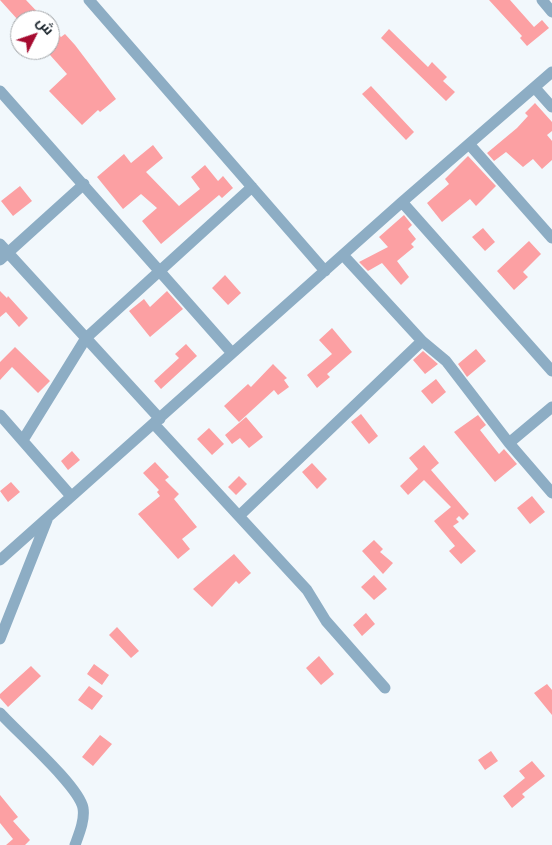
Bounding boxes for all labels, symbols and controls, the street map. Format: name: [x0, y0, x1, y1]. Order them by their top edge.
north arrow: [10, 10, 60, 60]
text: ش: [33, 13, 58, 39]

